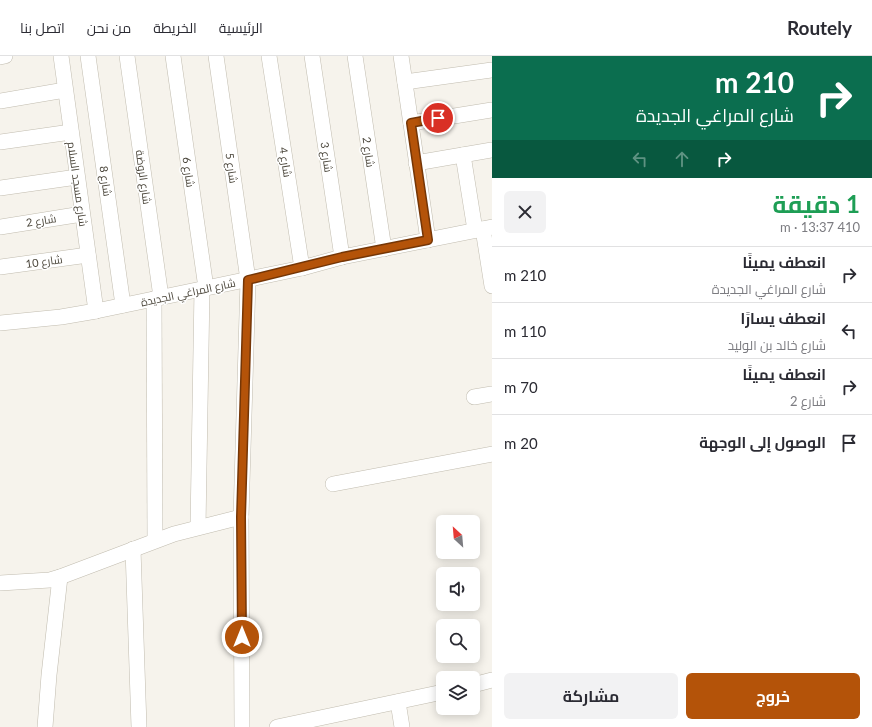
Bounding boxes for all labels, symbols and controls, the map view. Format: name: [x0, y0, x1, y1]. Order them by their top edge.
text: Routely: [787, 16, 852, 39]
text: اتصل بنا: [20, 19, 65, 36]
text: من نحن: [87, 19, 131, 36]
text: الخريطة: [153, 19, 197, 36]
text: الرئيسية: [219, 19, 263, 36]
text: 210 m: [715, 65, 794, 99]
icon: right: [808, 72, 860, 124]
pin: [421, 101, 455, 135]
text: شارع المراغي الجديدة: [636, 104, 794, 126]
icon: arrive: [427, 107, 449, 129]
street label: شارع 2: [358, 136, 378, 168]
street label: شارع مسجد السلام: [64, 141, 90, 228]
street label: شارع 3: [316, 141, 336, 173]
street label: شارع 4: [275, 146, 295, 178]
icon: left: [629, 148, 651, 170]
icon: ahead: [671, 148, 693, 170]
icon: right: [713, 148, 735, 170]
street label: شارع الروضة: [132, 149, 154, 205]
street label: شارع 5: [221, 152, 241, 184]
street label: شارع 6: [178, 156, 198, 188]
street label: شارع 8: [95, 165, 115, 197]
text: 1 دقيقة: [772, 189, 860, 218]
button: close: [504, 191, 546, 233]
street label: شارع 2: [25, 211, 57, 231]
text: 410 m · 13:37: [780, 219, 860, 235]
street label: شارع 10: [25, 252, 63, 272]
text: انعطف يمينًا: [742, 253, 826, 271]
icon: right: [838, 264, 860, 286]
text: 210 m: [504, 266, 546, 284]
street label: شارع المراغي الجديدة: [139, 276, 237, 311]
text: شارع المراغي الجديدة: [712, 281, 826, 297]
text: انعطف يسارًا: [741, 309, 826, 327]
icon: left: [838, 320, 860, 342]
text: 110 m: [504, 322, 546, 340]
text: شارع خالد بن الوليد: [728, 337, 826, 353]
text: انعطف يمينًا: [742, 365, 826, 383]
icon: right: [838, 376, 860, 398]
text: 70 m: [504, 378, 538, 396]
text: شارع 2: [790, 393, 826, 409]
icon: arrive: [838, 432, 860, 454]
text: الوصول إلى الوجهة: [699, 433, 826, 451]
text: 20 m: [504, 434, 538, 452]
north arrow: [436, 515, 480, 559]
map controls: [436, 515, 480, 715]
button: sound: [436, 567, 480, 611]
position arrow: [221, 616, 263, 658]
button: search: [436, 619, 480, 663]
button: layers: [436, 671, 480, 715]
button: مشاركة: [504, 673, 678, 719]
button: خروج: [686, 673, 860, 719]

